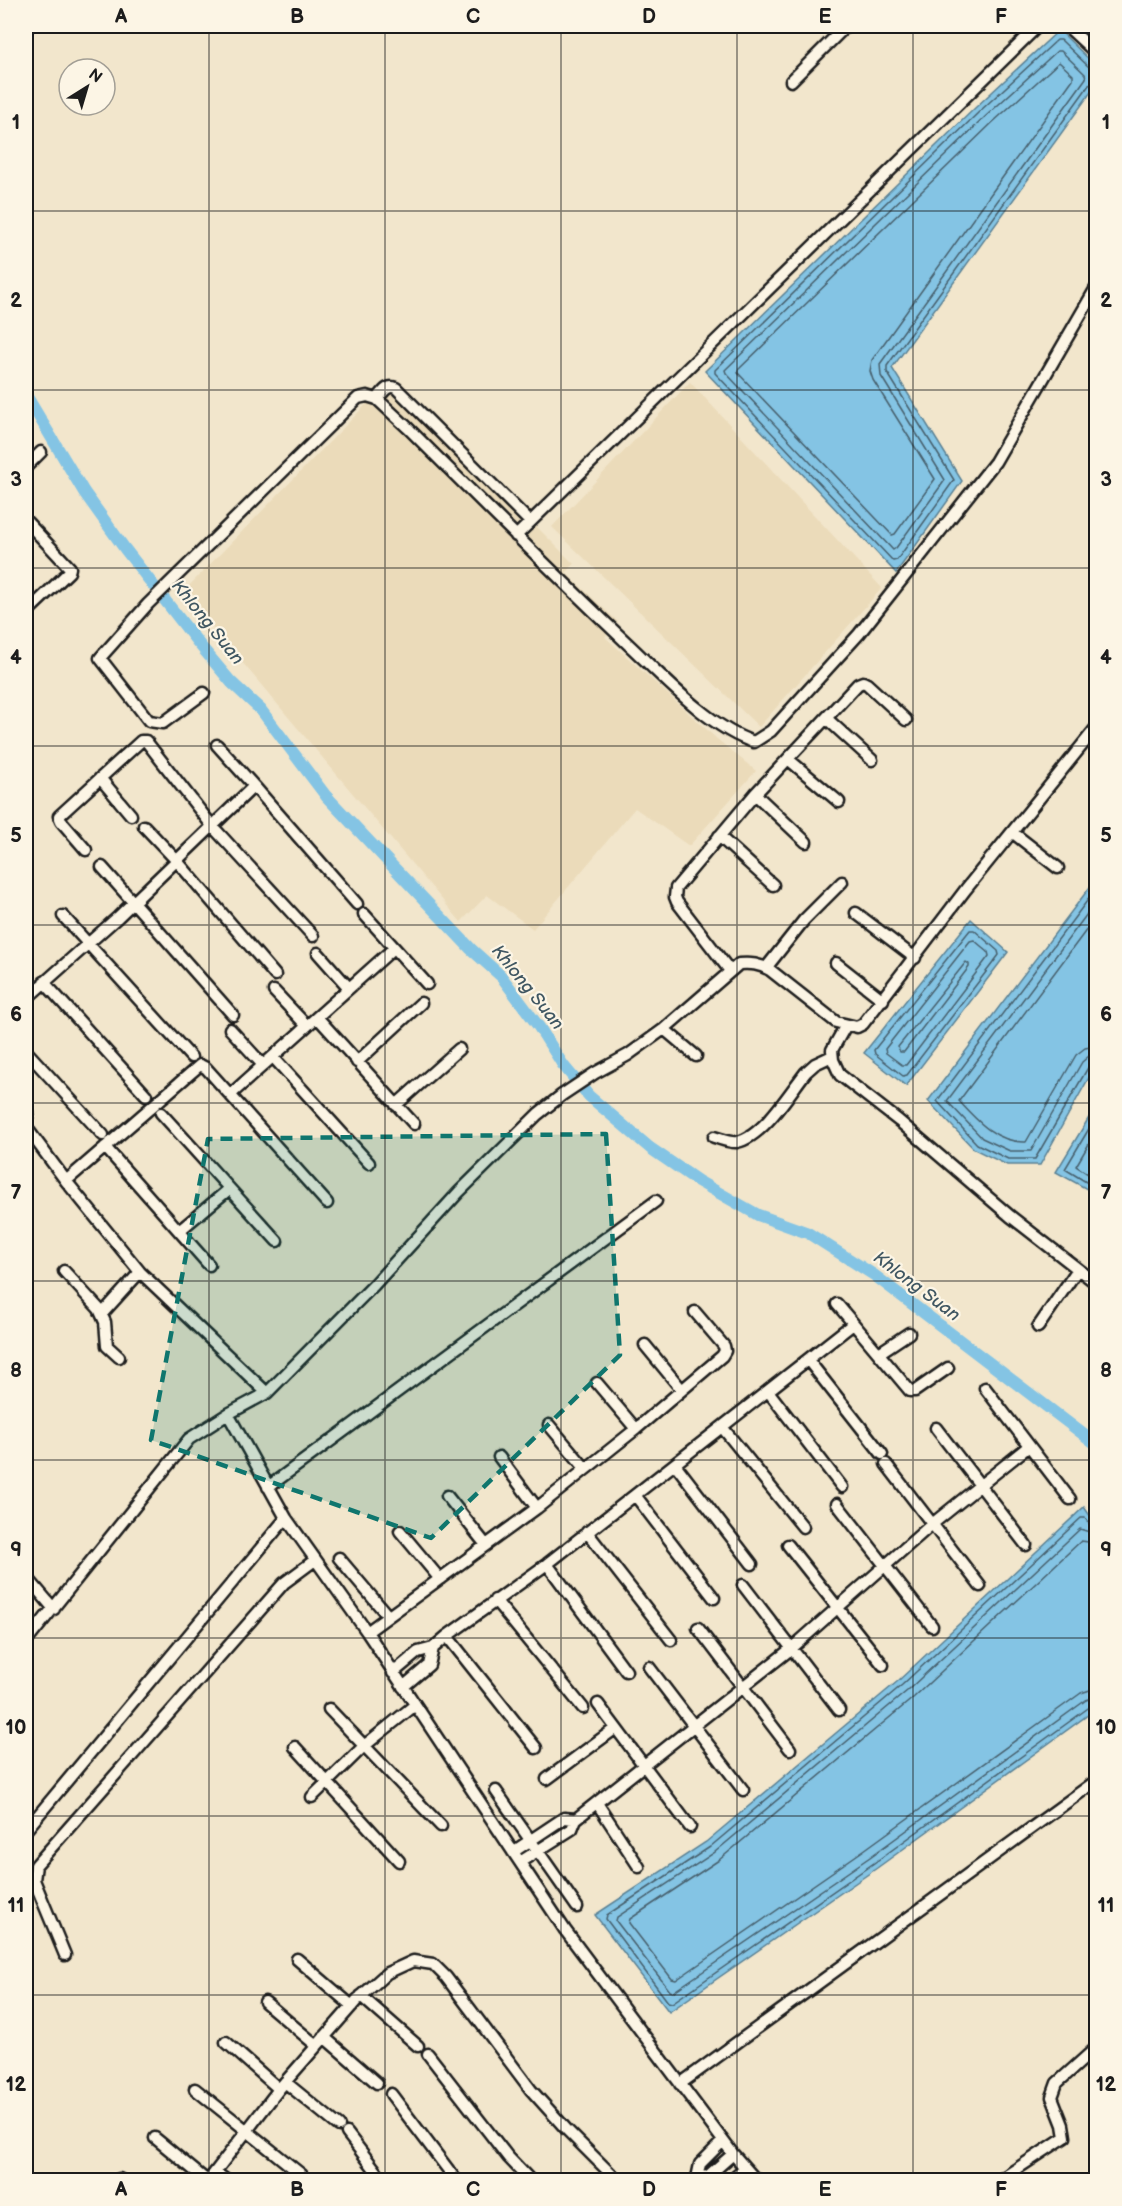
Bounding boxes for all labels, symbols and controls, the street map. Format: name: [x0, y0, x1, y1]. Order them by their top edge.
text: A: [114, 5, 128, 29]
text: B: [290, 5, 304, 29]
text: C: [466, 5, 480, 29]
text: D: [642, 5, 656, 29]
text: E: [819, 5, 832, 29]
text: F: [995, 5, 1007, 29]
north arrow: [57, 57, 117, 117]
text: N: [85, 65, 106, 87]
text: 1: [12, 111, 20, 135]
text: 1: [1102, 111, 1110, 135]
text: 2: [10, 289, 22, 313]
text: 2: [1100, 289, 1112, 313]
text: 3: [10, 468, 22, 492]
text: 3: [1100, 468, 1112, 492]
water label: Khlong Suan: [167, 576, 248, 669]
text: 4: [10, 646, 22, 670]
text: 4: [1100, 646, 1112, 670]
text: 5: [10, 824, 22, 848]
text: 5: [1100, 824, 1112, 848]
water label: Khlong Suan: [487, 941, 568, 1034]
text: 6: [10, 1003, 22, 1027]
text: 6: [1100, 1003, 1112, 1027]
text: 7: [10, 1181, 22, 1205]
text: 7: [1100, 1181, 1112, 1205]
water label: Khlong Suan: [869, 1247, 964, 1326]
text: 8: [10, 1359, 22, 1383]
text: 8: [1100, 1359, 1112, 1383]
text: 9: [10, 1538, 22, 1562]
text: 9: [1100, 1538, 1112, 1562]
text: 10: [6, 1716, 26, 1740]
text: 10: [1096, 1716, 1116, 1740]
text: 11: [8, 1894, 24, 1918]
text: 11: [1098, 1894, 1114, 1918]
text: 12: [6, 2073, 26, 2097]
text: 12: [1096, 2073, 1116, 2097]
text: A: [114, 2178, 128, 2202]
text: B: [290, 2178, 304, 2202]
text: C: [466, 2178, 480, 2202]
text: D: [642, 2178, 656, 2202]
text: E: [819, 2178, 832, 2202]
text: F: [995, 2178, 1007, 2202]

